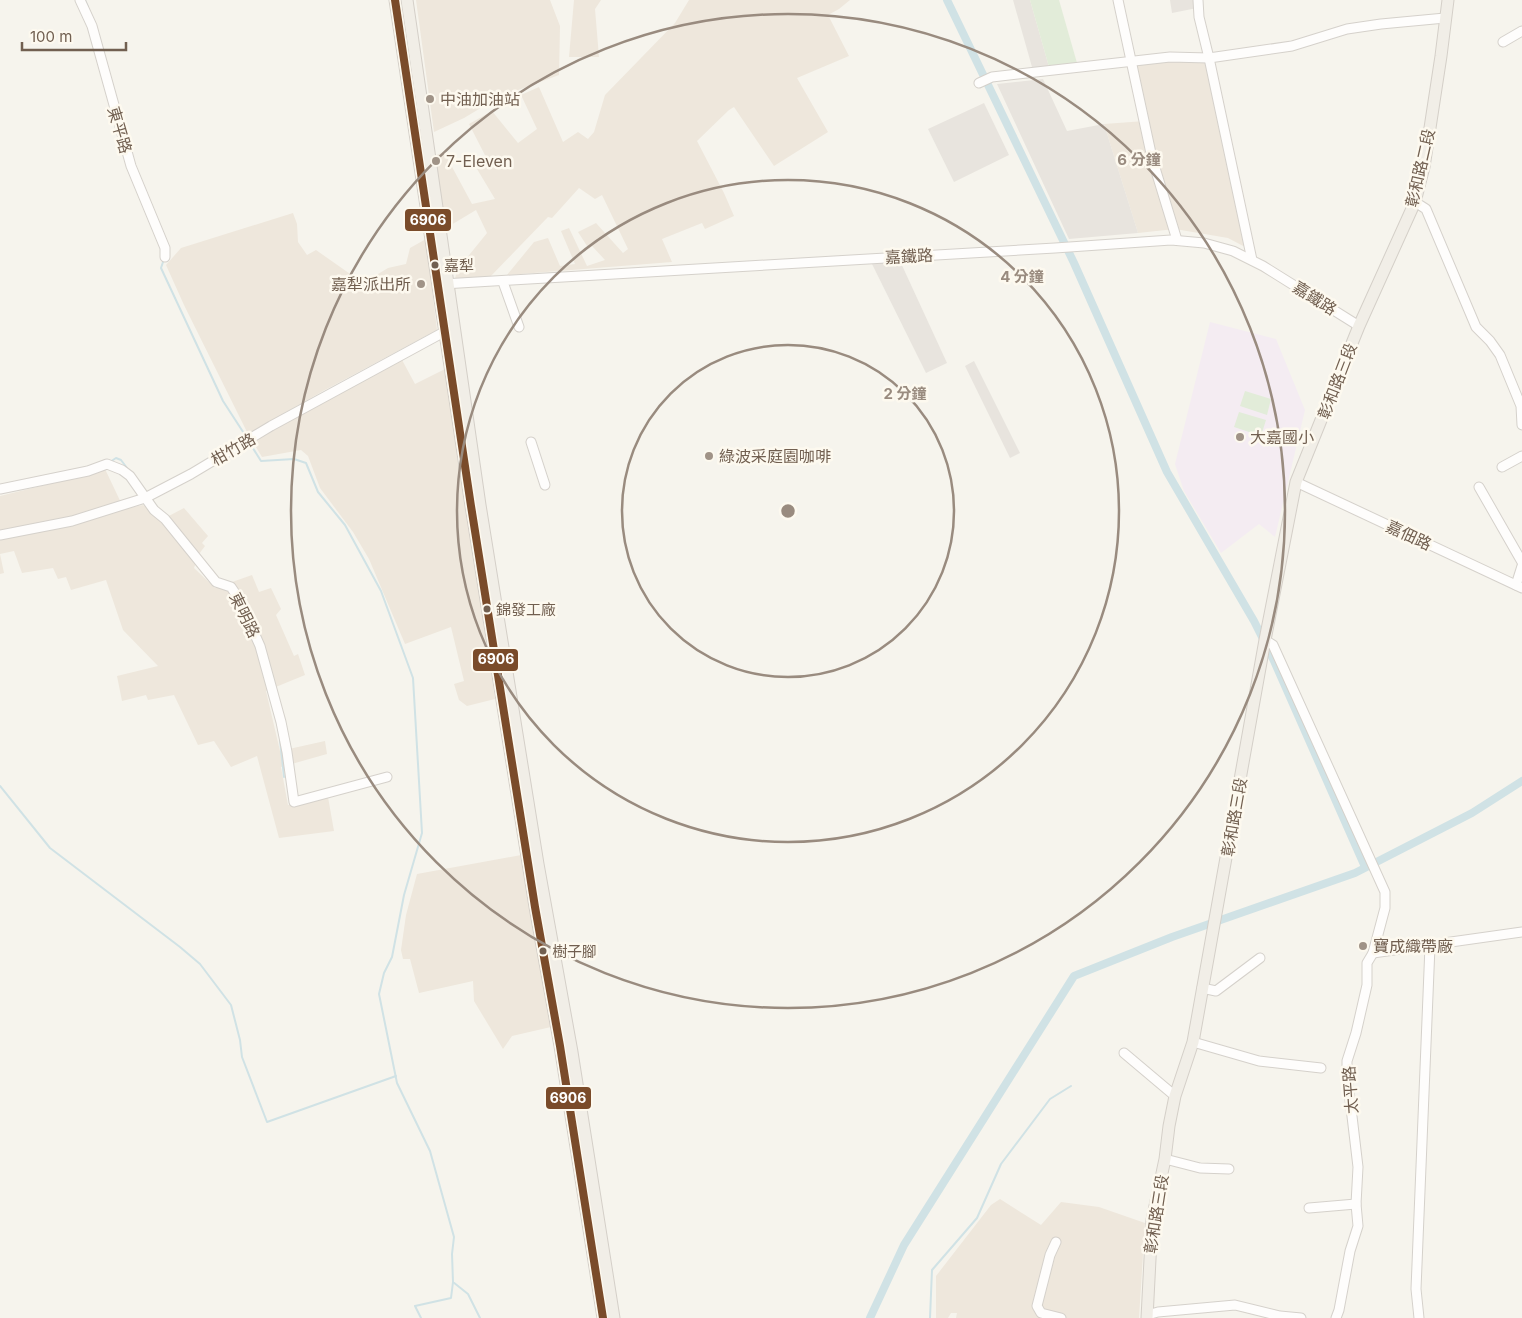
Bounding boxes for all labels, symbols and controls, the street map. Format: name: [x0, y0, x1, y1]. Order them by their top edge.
scale bar: [22, 20, 126, 52]
text: 100 m: [30, 27, 72, 46]
place label: 中油加油站: [440, 89, 520, 109]
marker: 中油加油站: [424, 93, 436, 105]
street label: 東平路: [104, 104, 136, 156]
street label: 彰和路二段: [1401, 127, 1439, 209]
text: 6 分鐘: [1117, 150, 1161, 169]
place label: 7-Eleven: [446, 151, 512, 171]
marker: 7-Eleven: [430, 155, 442, 167]
line badge: 6906: [404, 208, 452, 232]
text: 6906: [410, 211, 446, 228]
street label: 嘉鐵路: [885, 245, 933, 267]
place label: 嘉犁: [444, 256, 474, 275]
marker: 嘉犁: [430, 260, 440, 270]
text: 4 分鐘: [1000, 267, 1044, 286]
place label: 嘉犁派出所: [331, 274, 411, 294]
street label: 嘉鐵路: [1289, 277, 1341, 319]
marker: 嘉犁派出所: [415, 278, 427, 290]
street label: 彰和路三段: [1313, 340, 1361, 422]
text: 2 分鐘: [883, 384, 927, 403]
place label: 大嘉國小: [1250, 427, 1314, 447]
street label: 柑竹路: [207, 428, 259, 470]
marker: 大嘉國小: [1234, 431, 1246, 443]
place label: 綠波采庭園咖啡: [719, 446, 831, 466]
marker: 綠波采庭園咖啡: [703, 450, 715, 462]
centre of rings: [779, 502, 797, 520]
street label: 嘉佃路: [1383, 516, 1435, 554]
street label: 東明路: [225, 589, 265, 641]
place label: 錦發工廠: [496, 600, 556, 619]
marker: 錦發工廠: [482, 604, 492, 614]
line badge: 6906: [472, 648, 519, 672]
text: 6906: [478, 650, 514, 667]
street label: 彰和路三段: [1217, 776, 1251, 858]
place label: 寶成織帶廠: [1373, 936, 1453, 956]
marker: 寶成織帶廠: [1357, 940, 1369, 952]
place label: 樹子腳: [552, 942, 597, 961]
marker: 樹子腳: [538, 946, 548, 956]
street label: 太平路: [1338, 1065, 1362, 1115]
line badge: 6906: [545, 1086, 592, 1110]
text: 6906: [550, 1089, 586, 1106]
street label: 彰和路三段: [1140, 1173, 1172, 1255]

